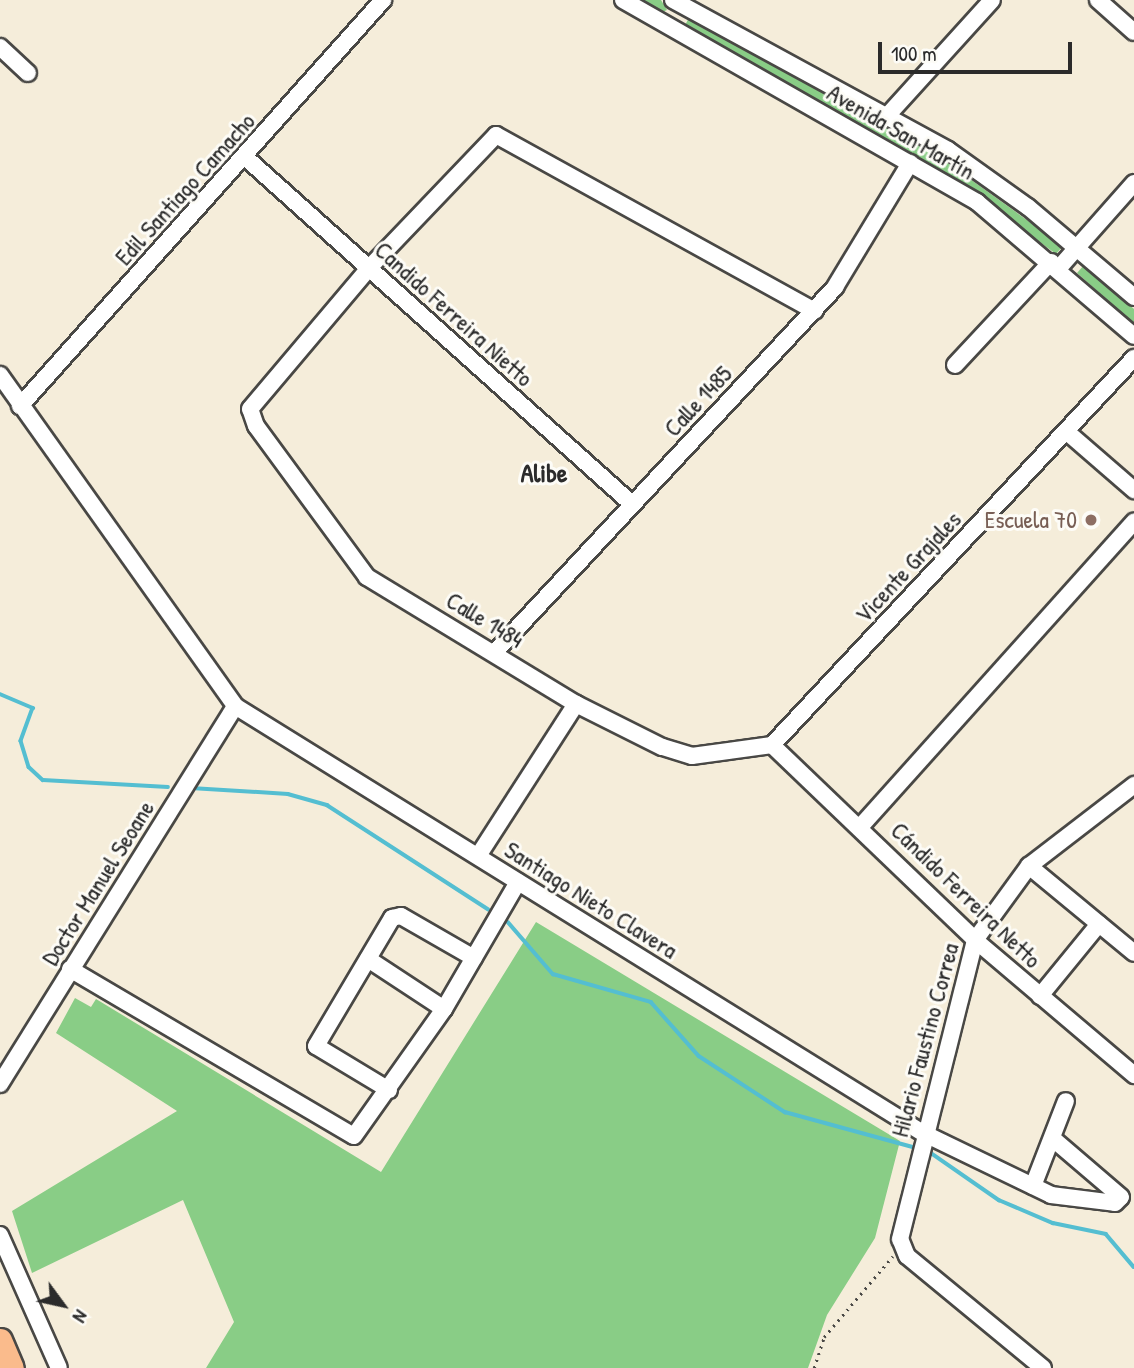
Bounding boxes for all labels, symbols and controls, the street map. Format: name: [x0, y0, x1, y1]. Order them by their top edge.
scale bar: [882, 28, 1076, 72]
text: 100 m: [891, 39, 937, 68]
street label: Avenida San Martín: [822, 78, 980, 186]
street label: Edil Santiago Camacho: [109, 107, 261, 271]
street label: Candido Ferreira Nietto: [369, 235, 539, 393]
street label: Calle 1485: [658, 360, 738, 442]
district label: Alibe: [521, 457, 567, 489]
street label: Vicente Grajales: [849, 505, 967, 629]
place label: Escuela 70: [985, 506, 1077, 534]
marker: Escuela 70: [1083, 512, 1099, 528]
street label: Calle 1484: [441, 586, 529, 654]
street label: Doctor Manuel Seoane: [36, 795, 160, 971]
street label: Cándido Ferreira Netto: [885, 816, 1047, 974]
street label: Santiago Nieto Clavera: [499, 835, 683, 965]
street label: Hilario Faustino Correa: [885, 940, 965, 1140]
north arrow: [28, 1270, 98, 1340]
text: N: [67, 1305, 94, 1328]

